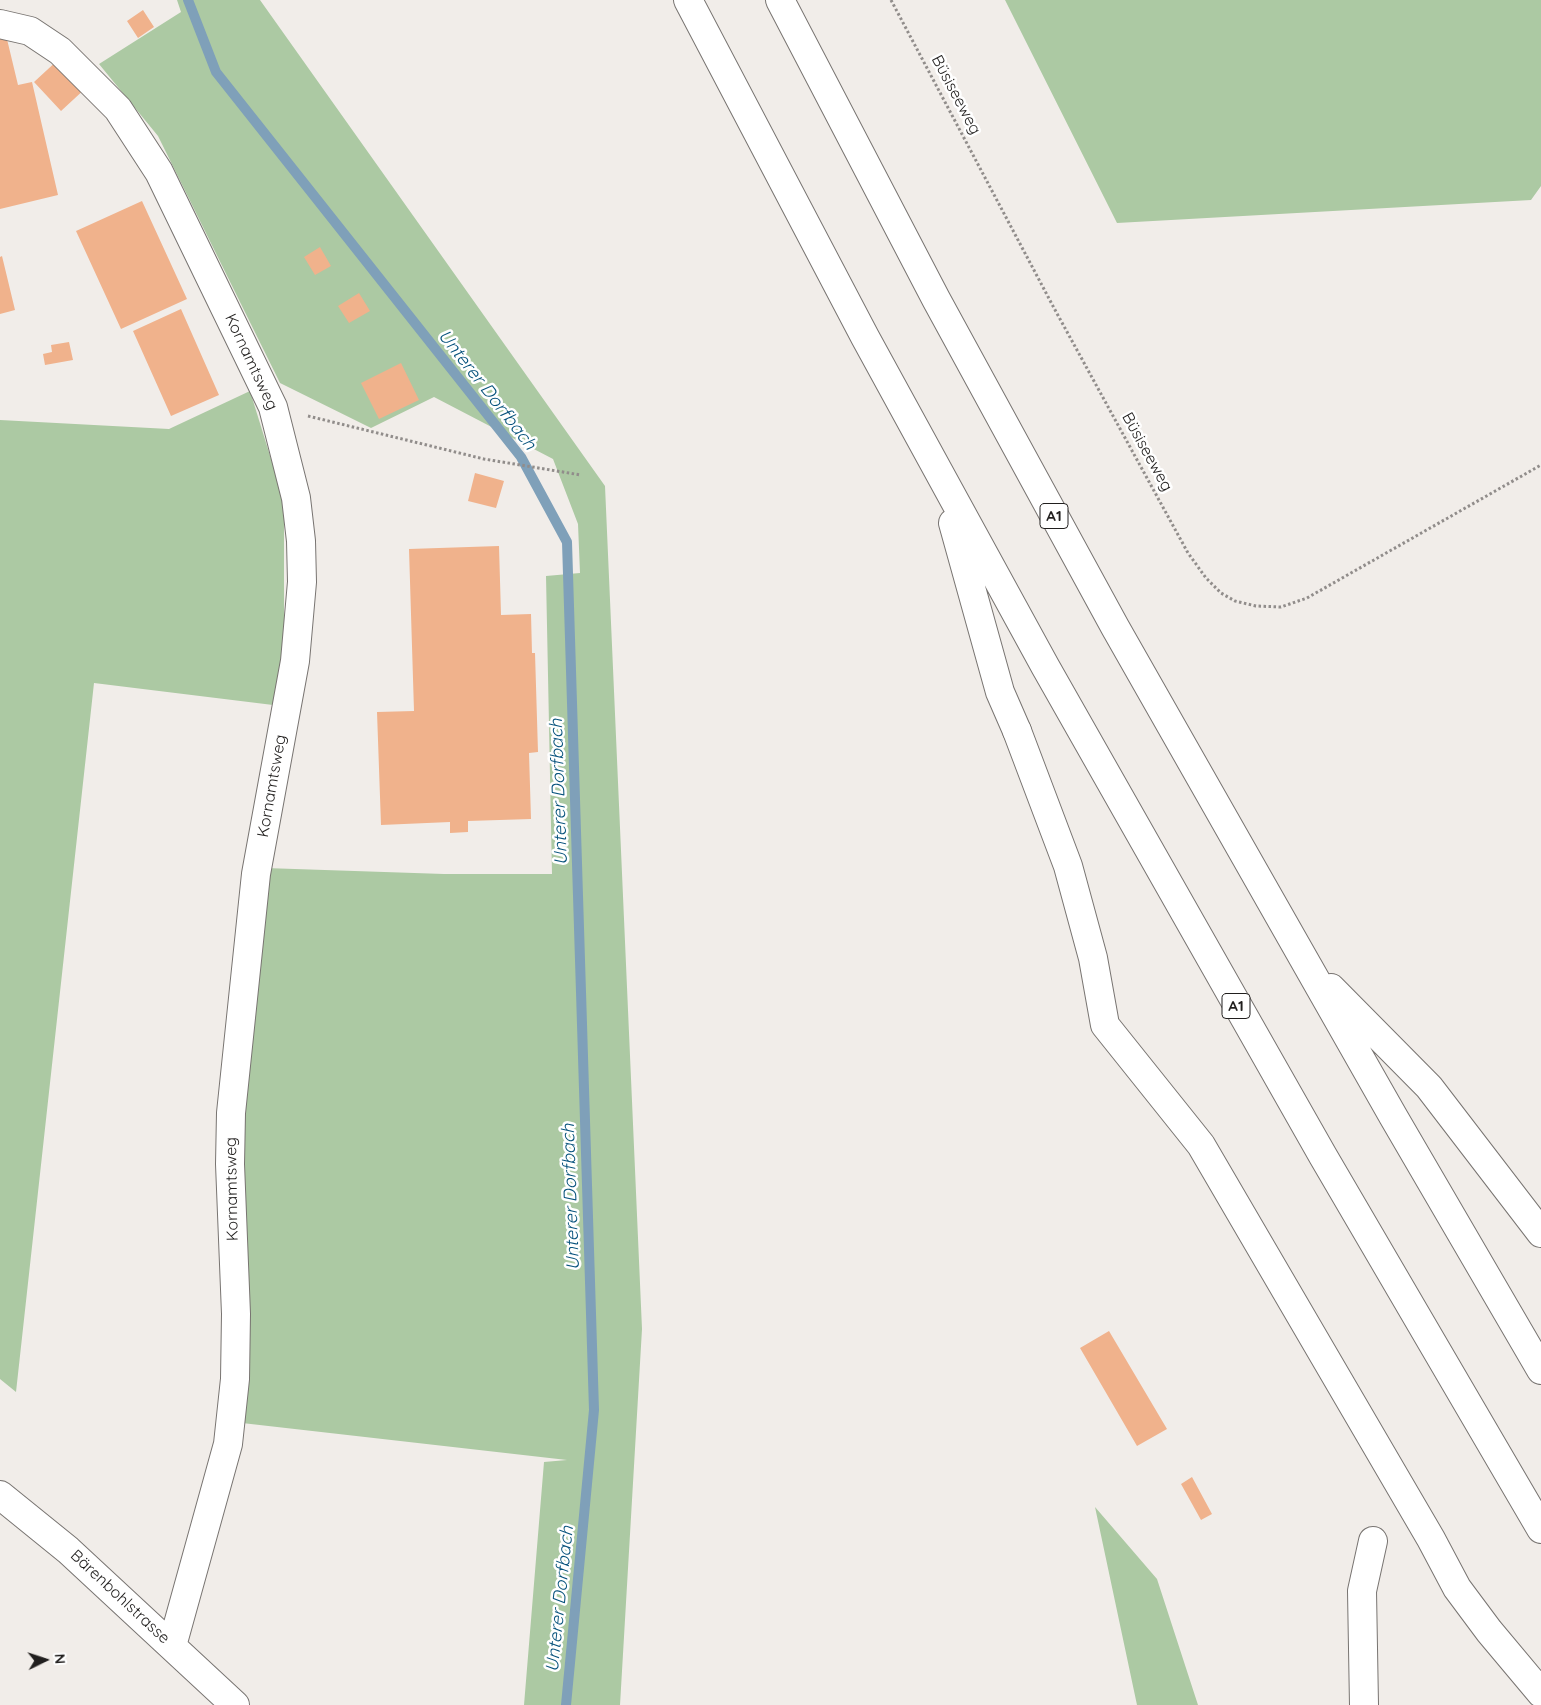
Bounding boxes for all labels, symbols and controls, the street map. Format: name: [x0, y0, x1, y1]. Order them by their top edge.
street label: Büsiseeweg: [927, 52, 985, 138]
street label: Kornamtsweg: [220, 311, 282, 413]
water label: Unterer Dorfbach: [433, 326, 541, 454]
street label: Büsiseeweg: [1118, 409, 1176, 495]
road number: A1: [1040, 504, 1068, 528]
water label: Unterer Dorfbach: [546, 718, 572, 866]
street label: Kornamtsweg: [254, 733, 290, 839]
road number: A1: [1222, 994, 1250, 1018]
water label: Unterer Dorfbach: [558, 1123, 584, 1271]
street label: Kornamtsweg: [221, 1137, 243, 1241]
water label: Unterer Dorfbach: [542, 1525, 578, 1673]
street label: Bärenbohlstrasse: [66, 1546, 174, 1648]
north arrow: [20, 1635, 70, 1685]
text: N: [51, 1653, 69, 1665]

